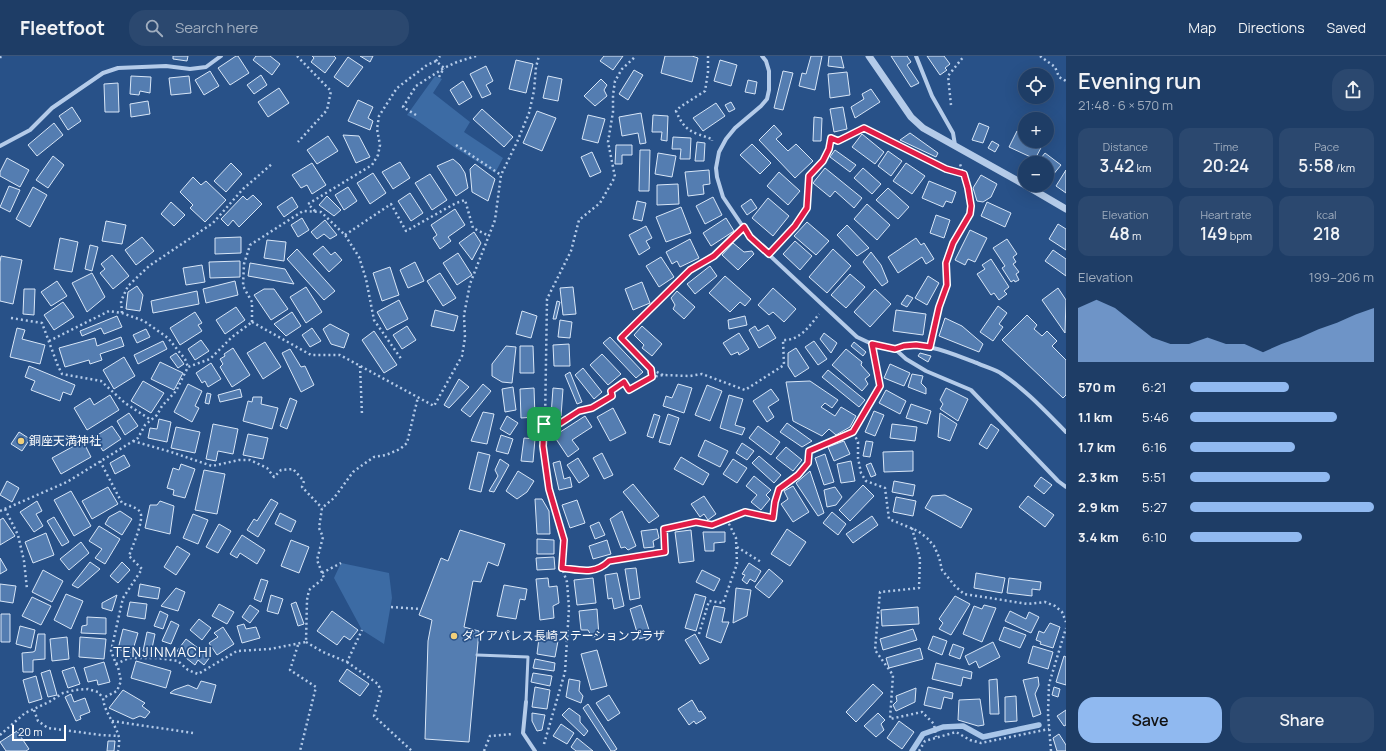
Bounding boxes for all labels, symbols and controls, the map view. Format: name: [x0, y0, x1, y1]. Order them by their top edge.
search box: [129, 10, 409, 46]
text: Fleetfoot: [20, 15, 105, 41]
icon: search: [143, 17, 165, 39]
text: Search here: [175, 17, 258, 38]
text: Map: [1188, 18, 1216, 37]
text: Directions: [1238, 18, 1305, 37]
text: Saved: [1327, 18, 1366, 37]
text: Evening run: [1078, 66, 1201, 96]
map controls: [1018, 68, 1054, 192]
button: locate: [1018, 68, 1054, 104]
button: share: [1332, 69, 1374, 111]
text: 21:48 · 6 × 570 m: [1078, 96, 1173, 114]
button: +: [1018, 112, 1054, 148]
text: Distance: [1103, 139, 1148, 154]
text: Time: [1214, 139, 1238, 154]
text: Pace: [1314, 139, 1339, 154]
text: 3.42: [1099, 154, 1134, 177]
text: 20:24: [1203, 154, 1249, 177]
text: 5:58: [1298, 154, 1334, 177]
button: −: [1018, 156, 1054, 192]
text: km: [1134, 160, 1151, 175]
text: /km: [1334, 160, 1355, 175]
text: Elevation: [1102, 207, 1149, 222]
text: Heart rate: [1200, 207, 1252, 222]
text: kcal: [1317, 207, 1337, 222]
text: 48: [1109, 222, 1130, 245]
text: 149: [1200, 222, 1228, 245]
text: 218: [1313, 222, 1340, 245]
text: m: [1130, 228, 1141, 243]
text: bpm: [1228, 228, 1252, 243]
text: Elevation: [1078, 268, 1133, 286]
text: 199–206 m: [1309, 268, 1374, 286]
text: 570 m: [1078, 378, 1115, 396]
text: 6:21: [1142, 378, 1166, 396]
pin: [527, 407, 561, 441]
text: 1.1 km: [1078, 408, 1113, 426]
text: 5:46: [1142, 408, 1169, 426]
icon: arrive: [533, 413, 555, 435]
place label: 銅座天満神社: [29, 432, 101, 449]
marker: 銅座天満神社: [16, 436, 26, 446]
text: 1.7 km: [1078, 438, 1115, 456]
text: 6:16: [1142, 438, 1167, 456]
text: 2.3 km: [1078, 468, 1119, 486]
text: 5:51: [1142, 468, 1166, 486]
text: 2.9 km: [1078, 498, 1119, 516]
text: 5:27: [1142, 498, 1167, 516]
text: 3.4 km: [1078, 528, 1119, 546]
text: 6:10: [1142, 528, 1167, 546]
place label: ダイアパレス長崎ステーションプラザ: [462, 627, 665, 644]
marker: ダイアパレス長崎ステーションプラザ: [449, 631, 459, 641]
district label: TENJINMACHI: [113, 642, 213, 661]
button: Save: [1078, 697, 1222, 743]
button: Share: [1230, 697, 1374, 743]
scale bar: [12, 723, 66, 742]
text: 20 m: [18, 724, 43, 739]

